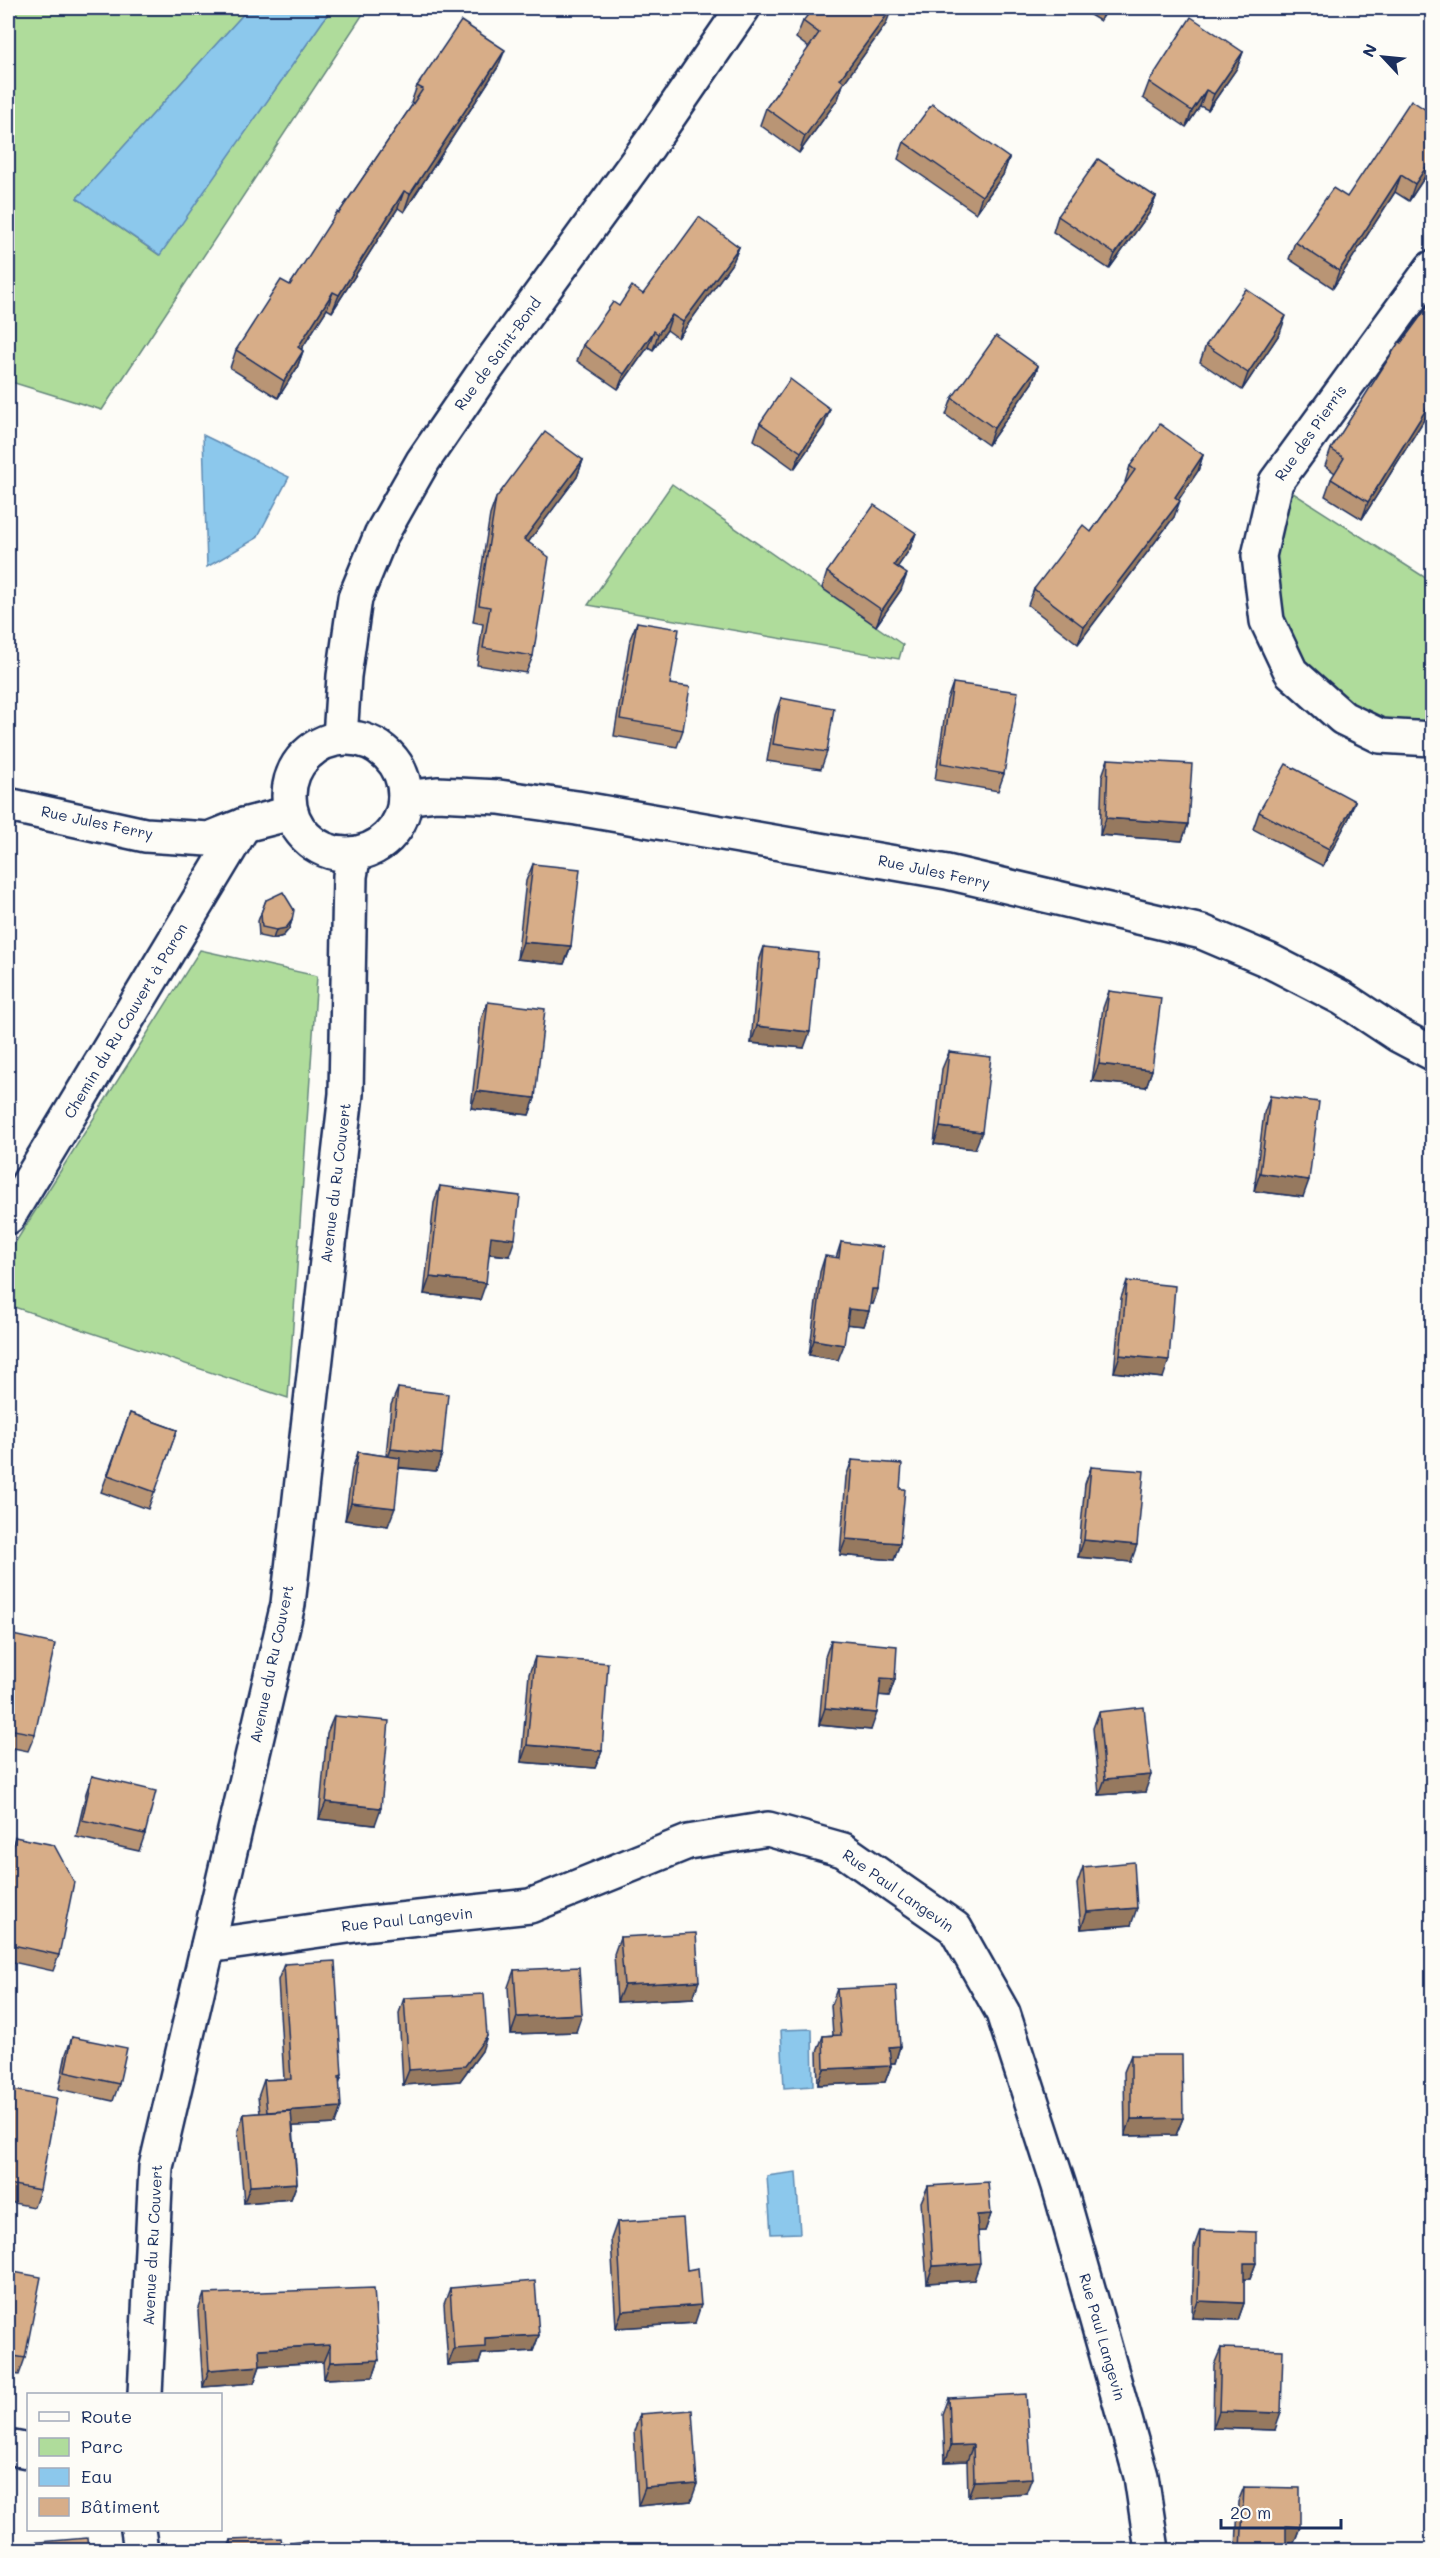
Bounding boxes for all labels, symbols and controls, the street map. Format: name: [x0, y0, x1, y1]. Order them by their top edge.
north arrow: [1353, 27, 1413, 87]
text: N: [1357, 40, 1381, 60]
street label: Rue de Saint-Bond: [449, 293, 545, 414]
street label: Rue des Pierris: [1270, 380, 1351, 484]
street label: Rue Jules Ferry: [39, 800, 155, 844]
street label: Rue Jules Ferry: [876, 849, 992, 893]
street label: Chemin du Ru Couvert à Paron: [59, 919, 192, 1122]
street label: Avenue du Ru Couvert: [315, 1102, 355, 1264]
street label: Avenue du Ru Couvert: [245, 1583, 298, 1745]
street label: Rue Paul Langevin: [839, 1844, 958, 1936]
street label: Rue Paul Langevin: [340, 1902, 473, 1936]
street label: Avenue du Ru Couvert: [138, 2164, 166, 2326]
street label: Rue Paul Langevin: [1075, 2271, 1131, 2403]
legend: [27, 2393, 222, 2531]
text: Route: [81, 2404, 132, 2428]
text: Parc: [81, 2434, 123, 2458]
text: Eau: [81, 2464, 112, 2488]
scale bar: [1221, 2492, 1341, 2530]
text: Bâtiment: [81, 2494, 160, 2518]
text: 20 m: [1230, 2500, 1271, 2524]

